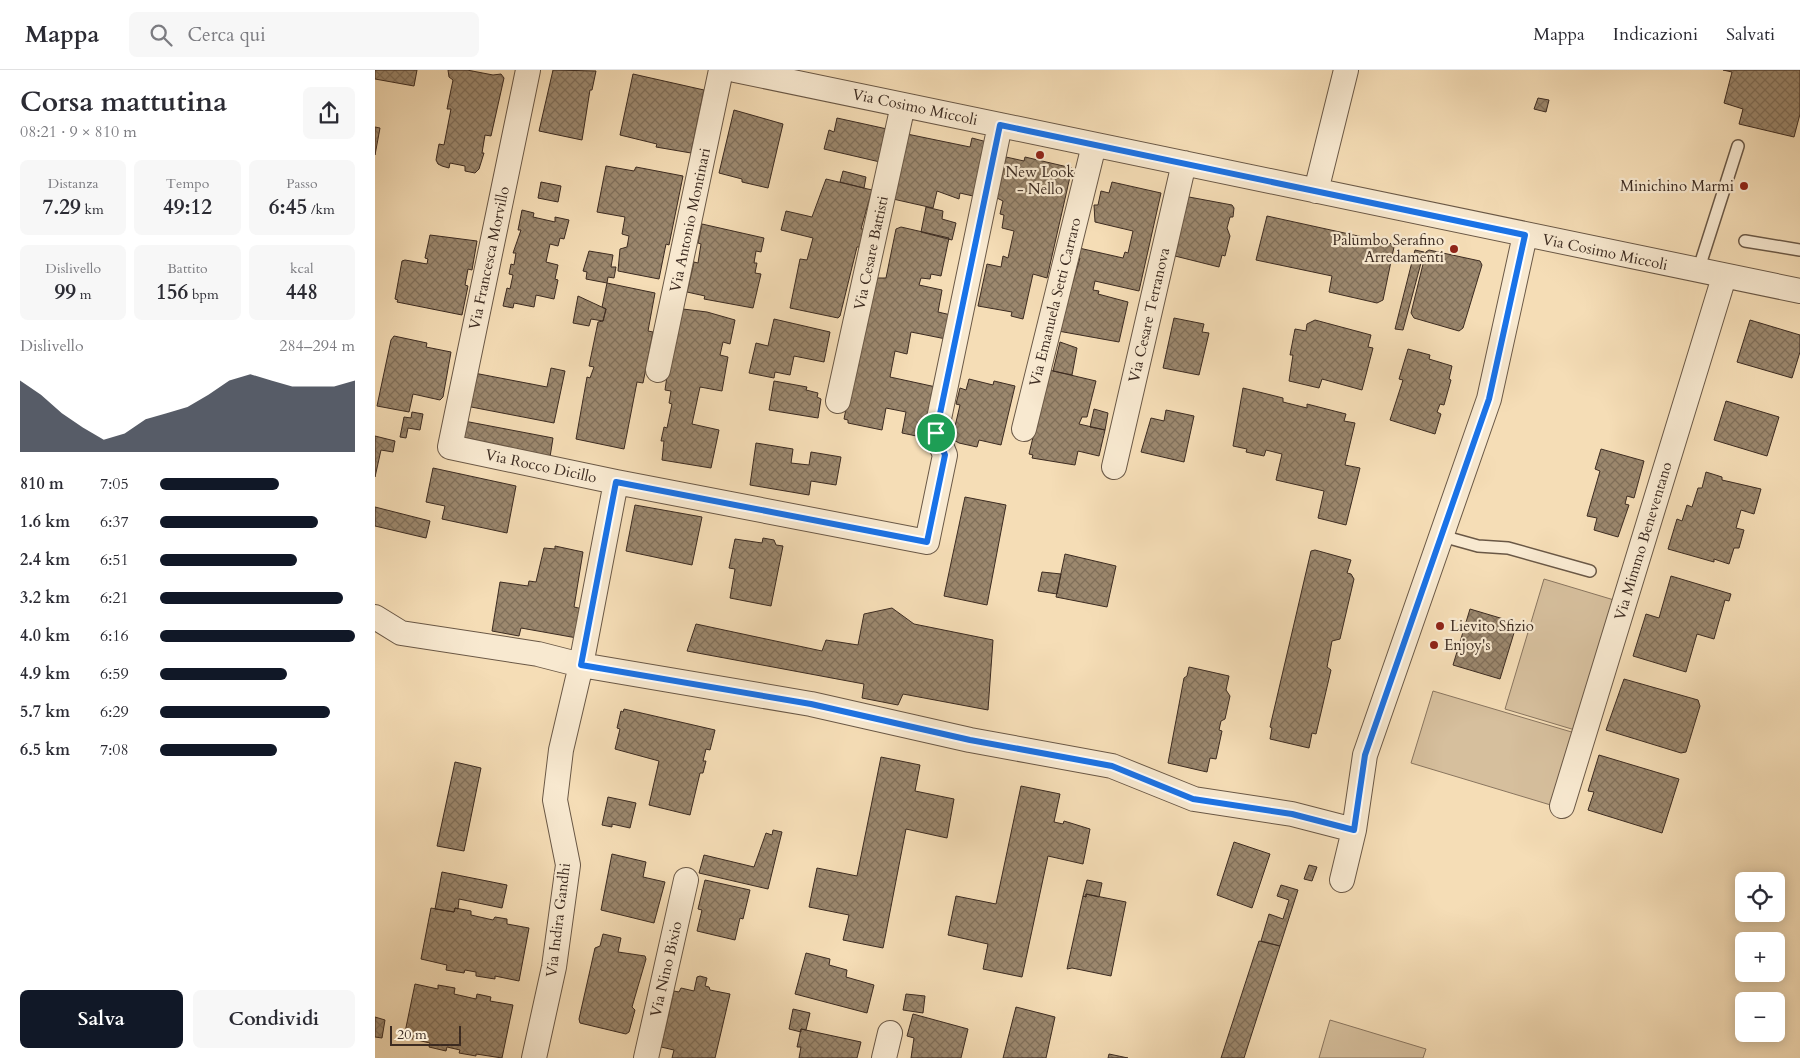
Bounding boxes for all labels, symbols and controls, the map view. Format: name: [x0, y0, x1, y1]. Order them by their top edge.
search box: [129, 12, 479, 57]
text: Mappa: [25, 18, 99, 51]
icon: search: [147, 21, 175, 49]
text: Cerca qui: [187, 22, 265, 48]
text: Mappa: [1533, 22, 1585, 47]
text: Indicazioni: [1613, 22, 1698, 47]
text: Salvati: [1726, 22, 1775, 47]
text: Corsa mattutina: [20, 83, 227, 121]
street label: Via Cosimo Miccoli: [851, 84, 979, 130]
button: share: [303, 87, 355, 139]
text: 08:21 · 9 × 810 m: [20, 121, 137, 143]
street label: Via Antonio Montinari: [665, 146, 715, 294]
marker: New Look - Nello: [1034, 149, 1046, 161]
place label: New Look - Nello: [1006, 162, 1074, 199]
text: Distanza: [48, 174, 99, 193]
text: Tempo: [166, 174, 209, 193]
text: Passo: [286, 174, 317, 193]
place label: Minichino Marmi: [1620, 176, 1734, 196]
marker: Minichino Marmi: [1738, 180, 1750, 192]
street label: Via Francesca Morvillo: [464, 184, 514, 332]
text: 7.29: [42, 193, 81, 222]
text: 49:12: [163, 193, 212, 222]
text: 6:45: [269, 193, 307, 222]
street label: Via Cesare Battisti: [849, 194, 893, 312]
text: km: [81, 200, 104, 219]
text: /km: [307, 200, 335, 219]
street label: Via Emanuela Setti Carraro: [1024, 216, 1086, 388]
street label: Via Cosimo Miccoli: [1541, 229, 1669, 275]
place label: Palumbo Serafino Arredamenti: [1332, 230, 1444, 267]
marker: Palumbo Serafino Arredamenti: [1448, 243, 1460, 255]
street label: Via Cesare Terranova: [1124, 245, 1174, 384]
text: Dislivello: [45, 259, 101, 278]
text: Battito: [167, 259, 208, 278]
text: kcal: [290, 259, 314, 278]
text: 99: [55, 278, 76, 307]
text: 156: [156, 278, 188, 307]
text: 448: [286, 278, 318, 307]
text: m: [76, 285, 92, 304]
text: bpm: [188, 285, 219, 304]
text: Dislivello: [20, 335, 84, 357]
text: 284–294 m: [279, 335, 355, 357]
pin: [915, 412, 957, 454]
icon: arrive: [922, 419, 950, 447]
street label: Via Rocco Dicillo: [484, 444, 598, 488]
street label: Via Mimmo Beneventano: [1609, 459, 1677, 623]
text: 810 m: [20, 473, 64, 495]
text: 7:05: [100, 473, 129, 495]
text: 1.6 km: [20, 511, 70, 533]
text: 6:37: [100, 511, 129, 533]
text: 2.4 km: [20, 549, 70, 571]
text: 6:51: [100, 549, 129, 571]
text: 3.2 km: [20, 587, 70, 609]
text: 6:21: [100, 587, 129, 609]
place label: Lievito Sfizio: [1450, 616, 1534, 636]
marker: Lievito Sfizio: [1434, 620, 1446, 632]
text: 4.0 km: [20, 625, 70, 647]
text: 6:16: [100, 625, 129, 647]
place label: Enjoy's: [1444, 635, 1490, 655]
marker: Enjoy's: [1428, 639, 1440, 651]
text: 4.9 km: [20, 663, 70, 685]
text: 6:59: [100, 663, 129, 685]
text: 5.7 km: [20, 701, 70, 723]
text: 6:29: [100, 701, 129, 723]
text: 6.5 km: [20, 739, 70, 761]
text: 7:08: [100, 739, 129, 761]
street label: Via Indira Gandhi: [541, 862, 575, 978]
map controls: [1735, 872, 1785, 1042]
button: locate: [1735, 872, 1785, 922]
street label: Via Nino Bixio: [645, 919, 687, 1019]
button: +: [1735, 932, 1785, 982]
button: Salva: [20, 990, 183, 1048]
button: Condividi: [193, 990, 355, 1048]
button: −: [1735, 992, 1785, 1042]
scale bar: [390, 1023, 461, 1046]
text: 20 m: [397, 1025, 427, 1044]

